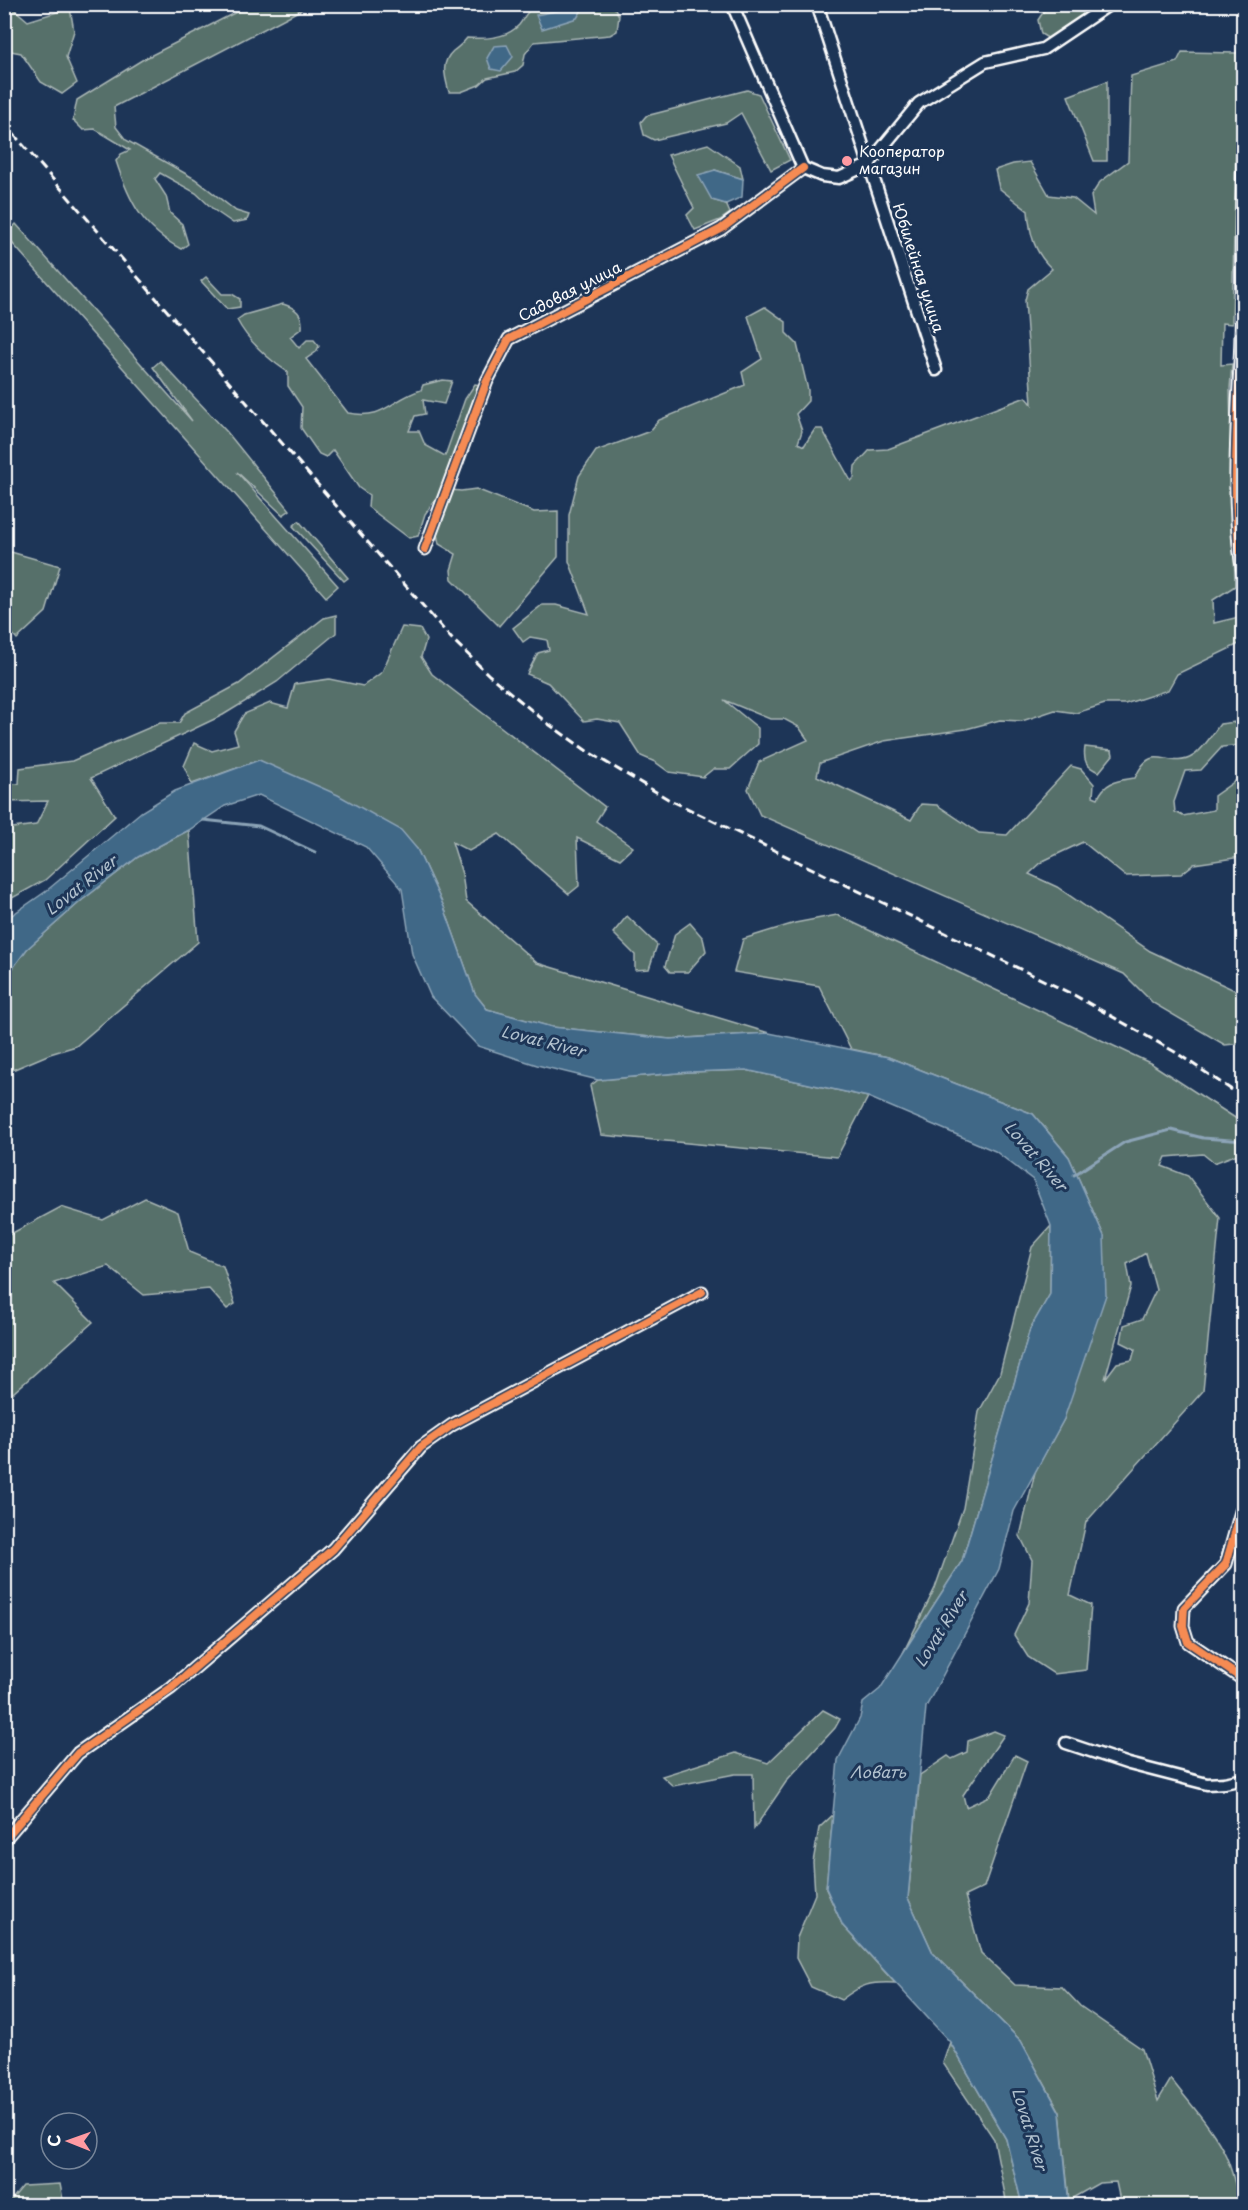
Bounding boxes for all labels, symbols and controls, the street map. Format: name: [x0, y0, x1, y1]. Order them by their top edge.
place label: Кооператор магазин: [859, 139, 945, 179]
marker: Кооператор магазин: [840, 154, 854, 168]
street label: Юбилейная улица: [888, 200, 951, 336]
street label: Садовая улица: [514, 255, 625, 327]
water label: Lovat River: [39, 847, 124, 920]
water label: Lovat River: [499, 1018, 590, 1063]
water label: Lovat River: [1000, 1115, 1076, 1197]
water label: Lovat River: [907, 1584, 974, 1671]
water label: Ловать: [850, 1759, 907, 1783]
water label: Lovat River: [1007, 2084, 1056, 2176]
north arrow: [39, 2111, 99, 2171]
text: С: [41, 2134, 65, 2147]

